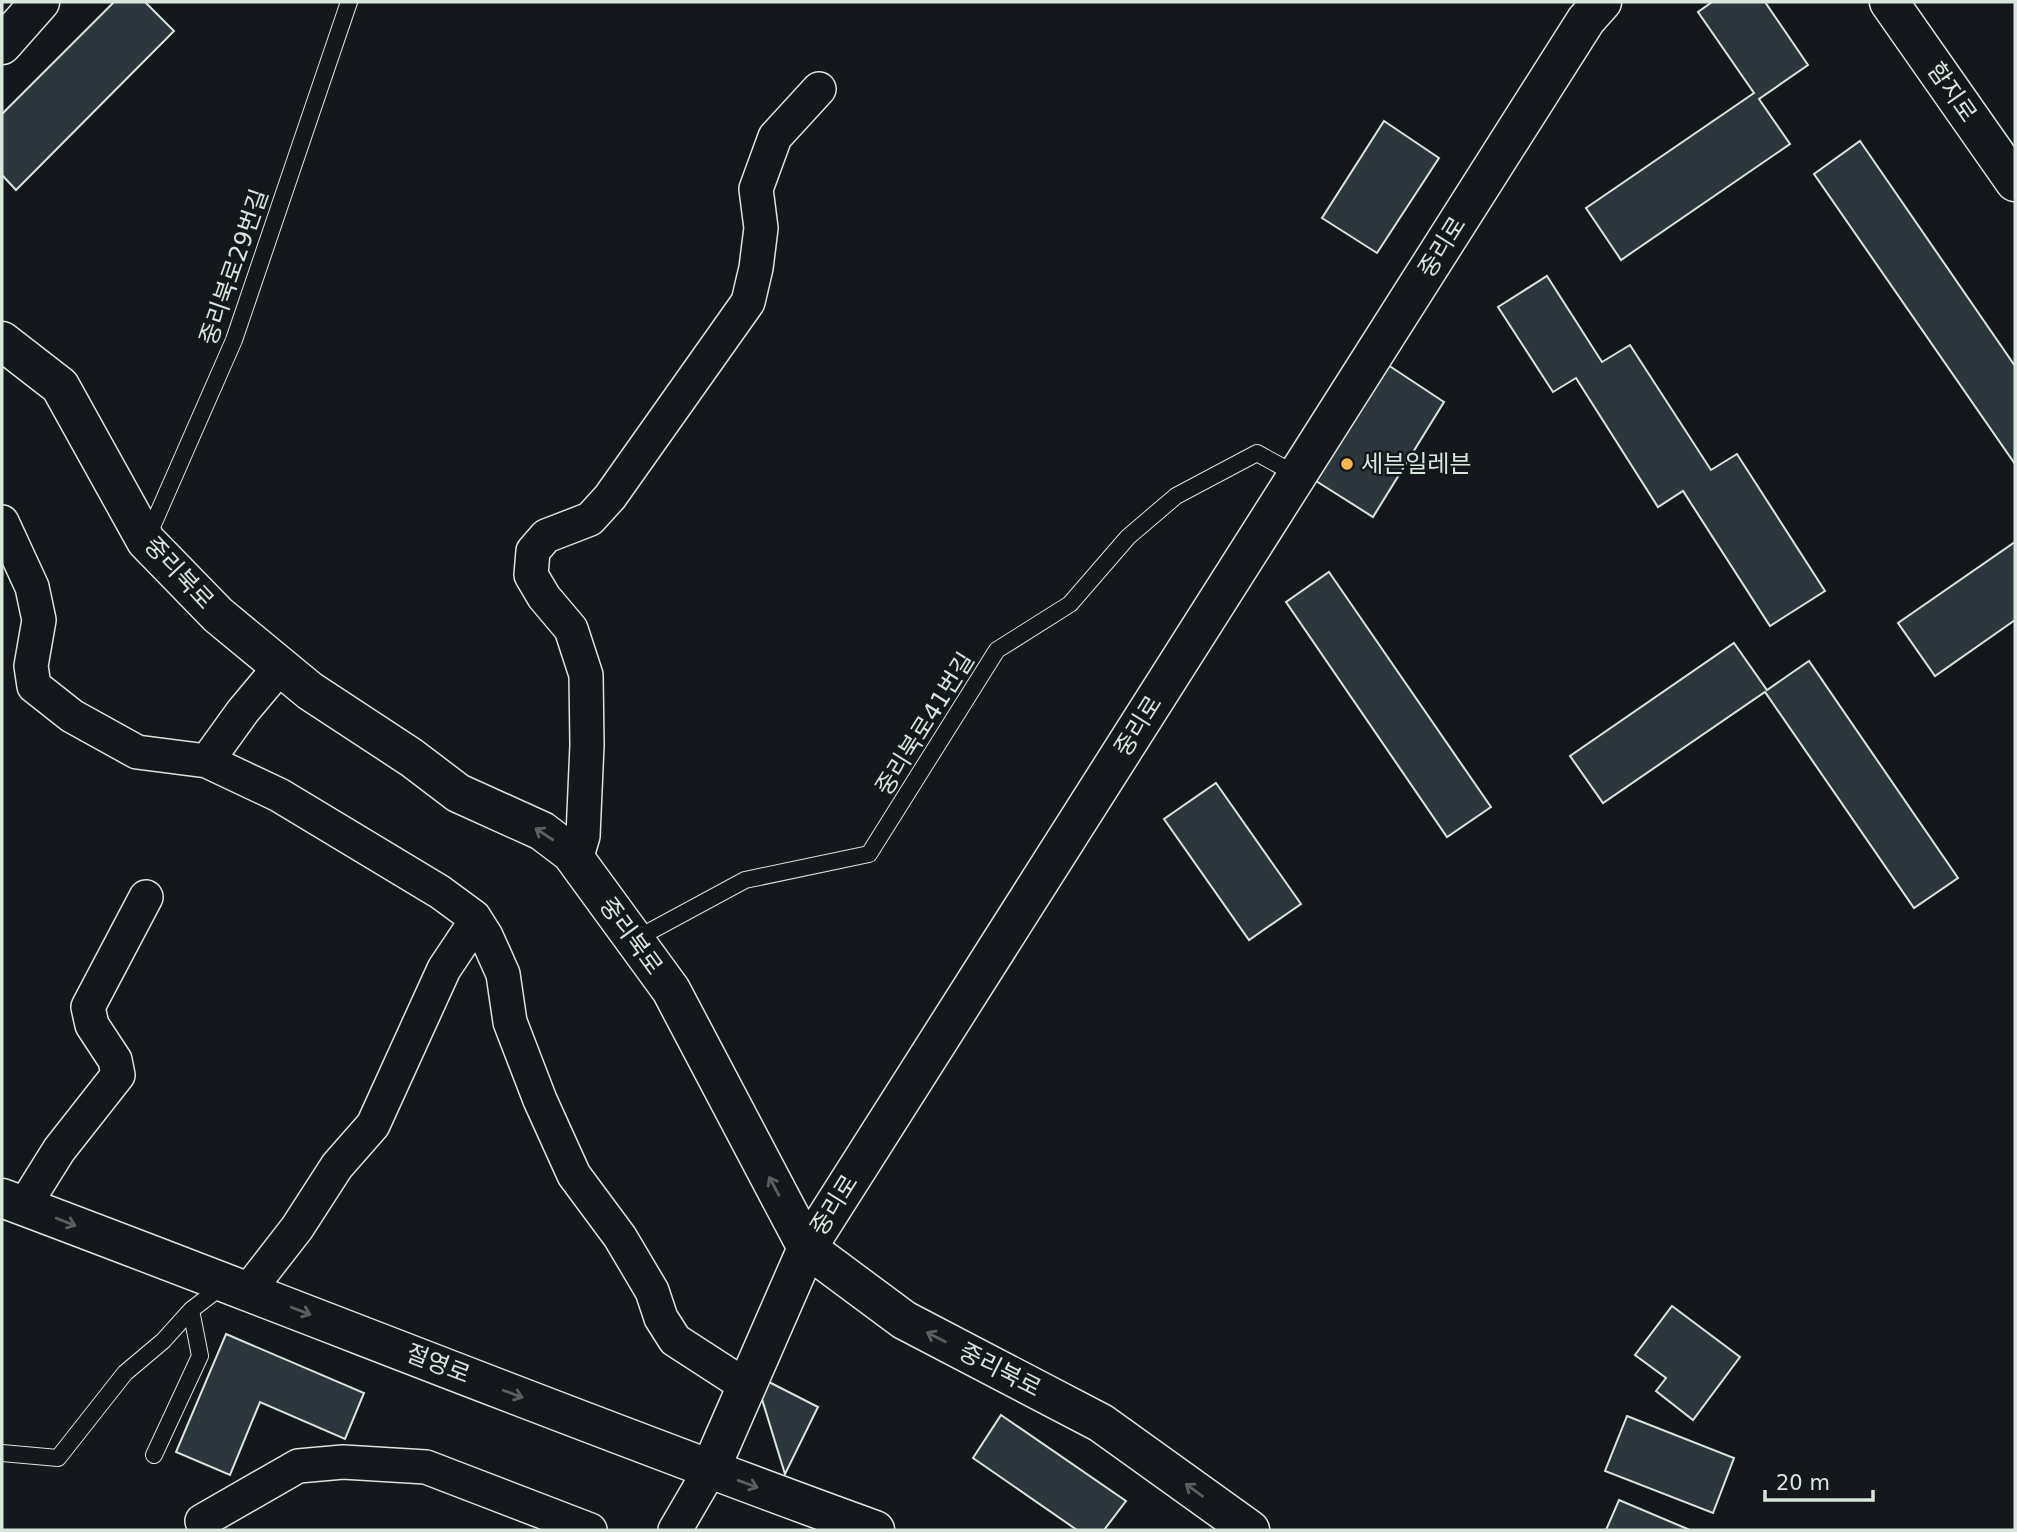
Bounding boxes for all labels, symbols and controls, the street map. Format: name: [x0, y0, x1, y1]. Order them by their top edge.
street label: 함지로: [1922, 57, 1982, 127]
street label: 중리북로29번길: [194, 185, 274, 349]
street label: 중리로: [1413, 211, 1471, 283]
place label: 세븐일레븐: [1361, 450, 1471, 478]
marker: 세븐일레븐: [1339, 456, 1355, 472]
street label: 중리북로: [139, 531, 219, 615]
street label: 중리북로41번길: [870, 647, 980, 801]
street label: 중리로: [1109, 690, 1167, 762]
one-way arrow: [535, 827, 555, 841]
street label: 중리북로: [594, 892, 668, 980]
street label: 중리로: [805, 1169, 863, 1241]
one-way arrow: [767, 1176, 780, 1197]
one-way arrow: [54, 1217, 76, 1229]
one-way arrow: [290, 1306, 312, 1319]
one-way arrow: [926, 1330, 947, 1343]
street label: 중리북로: [954, 1337, 1046, 1403]
street label: 절영로: [402, 1339, 474, 1389]
one-way arrow: [502, 1388, 524, 1401]
scale bar: [1765, 1458, 1874, 1502]
text: 20 m: [1776, 1471, 1830, 1495]
one-way arrow: [737, 1479, 759, 1491]
one-way arrow: [1185, 1483, 1204, 1497]

